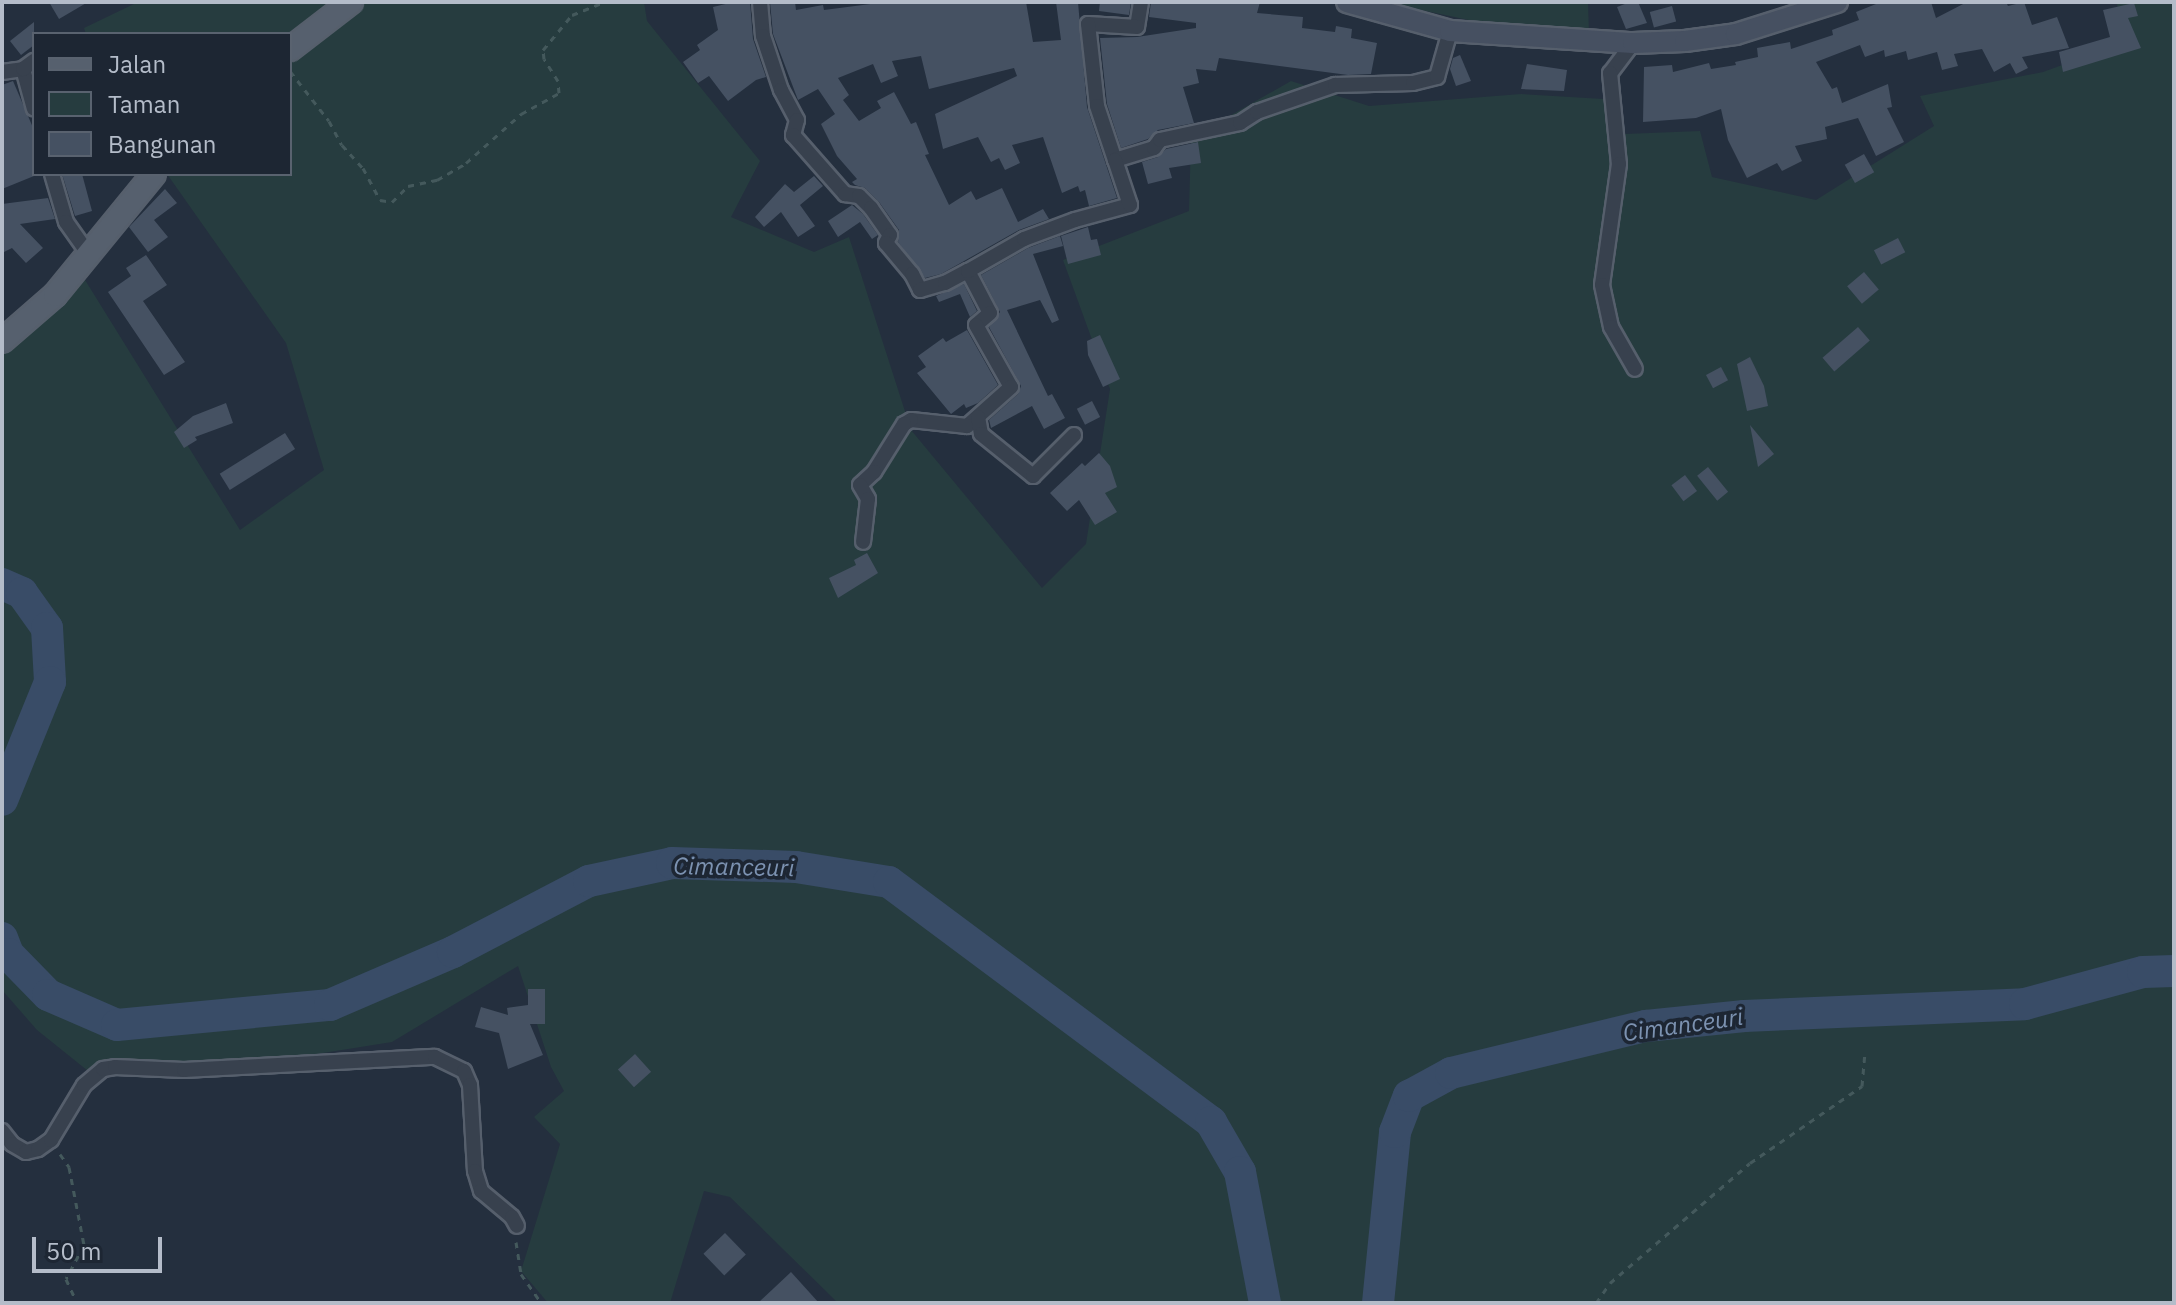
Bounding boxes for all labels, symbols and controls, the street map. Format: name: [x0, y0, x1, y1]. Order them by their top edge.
legend: [32, 32, 292, 176]
text: Jalan: [108, 48, 166, 80]
text: Taman: [108, 88, 180, 120]
text: Bangunan: [108, 128, 216, 160]
water label: Cimanceuri: [673, 852, 795, 882]
water label: Cimanceuri: [1621, 1002, 1745, 1048]
scale bar: [36, 1221, 166, 1271]
text: 50 m: [46, 1235, 101, 1267]

